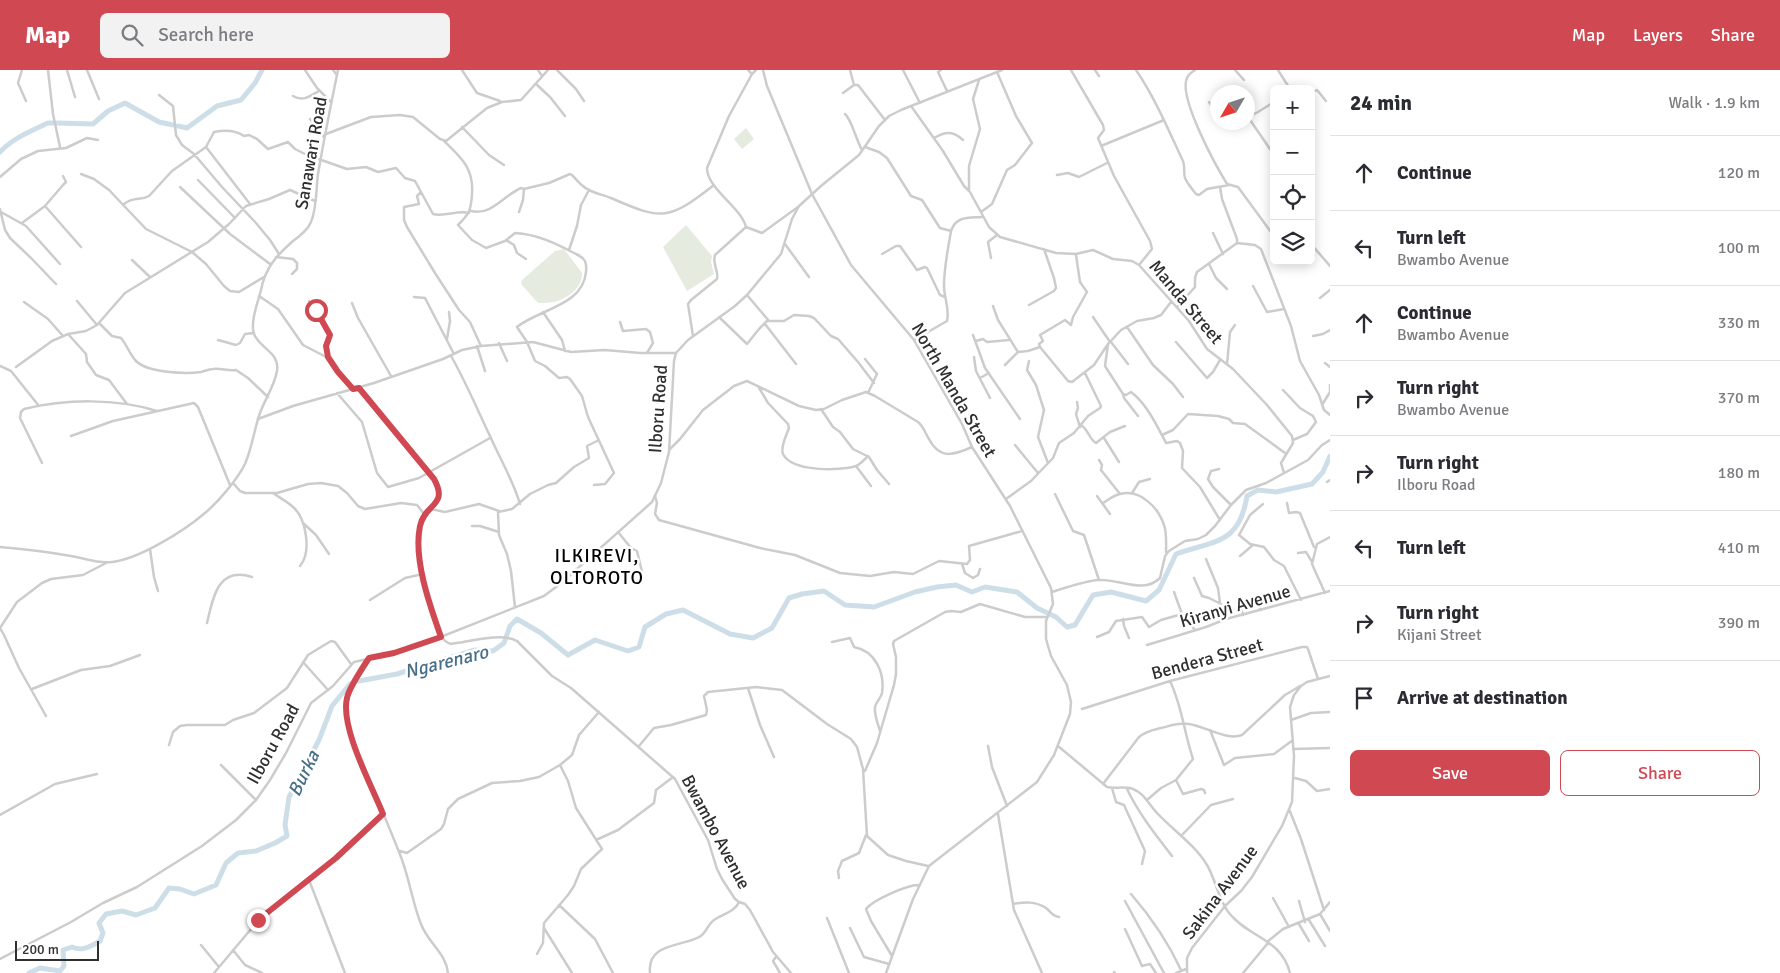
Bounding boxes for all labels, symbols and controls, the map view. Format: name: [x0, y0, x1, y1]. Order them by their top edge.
search box: [100, 13, 450, 58]
text: Map: [25, 20, 70, 50]
icon: search: [118, 21, 146, 49]
text: Search here: [158, 23, 254, 47]
text: Map: [1572, 24, 1605, 46]
text: Layers: [1633, 24, 1683, 46]
text: Share: [1711, 24, 1755, 46]
north arrow: [1210, 85, 1255, 130]
map controls: [1270, 85, 1315, 265]
button: +: [1270, 85, 1315, 130]
text: 24 min: [1350, 90, 1412, 116]
text: Walk · 1.9 km: [1668, 93, 1760, 113]
street label: Sanawari Road: [290, 95, 332, 211]
button: −: [1270, 130, 1315, 175]
icon: ahead: [1350, 159, 1378, 187]
text: Continue: [1397, 161, 1472, 185]
text: 120 m: [1718, 163, 1760, 183]
button: locate: [1270, 175, 1315, 220]
button: layers: [1270, 220, 1315, 265]
text: Turn left: [1397, 226, 1466, 250]
icon: left: [1350, 234, 1378, 262]
text: 100 m: [1718, 238, 1760, 258]
text: Bwambo Avenue: [1397, 250, 1509, 270]
street label: Manda Street: [1144, 255, 1228, 349]
route start: [305, 299, 328, 322]
text: Continue: [1397, 301, 1472, 325]
icon: ahead: [1350, 309, 1378, 337]
text: 330 m: [1718, 313, 1760, 333]
street label: North Manda Street: [907, 319, 1001, 461]
text: Bwambo Avenue: [1397, 325, 1509, 345]
street label: Ilboru Road: [644, 364, 672, 454]
text: Turn right: [1397, 376, 1479, 400]
icon: right: [1350, 384, 1378, 412]
text: 370 m: [1718, 388, 1760, 408]
text: Bwambo Avenue: [1397, 400, 1509, 420]
text: Turn right: [1397, 451, 1479, 475]
icon: right: [1350, 459, 1378, 487]
text: 180 m: [1718, 463, 1760, 483]
text: Ilboru Road: [1397, 475, 1476, 495]
icon: left: [1350, 534, 1378, 562]
text: Turn left: [1397, 536, 1466, 560]
text: 410 m: [1718, 538, 1760, 558]
district label: ILKIREVI, OLTOROTO: [550, 544, 644, 590]
street label: Kiranyi Avenue: [1177, 580, 1293, 632]
text: Turn right: [1397, 601, 1479, 625]
icon: right: [1350, 609, 1378, 637]
text: 390 m: [1718, 613, 1760, 633]
text: Kijani Street: [1397, 625, 1482, 645]
street label: Bendera Street: [1149, 634, 1265, 684]
water label: Ngarenaro: [402, 640, 492, 684]
icon: arrive: [1350, 684, 1378, 712]
text: Arrive at destination: [1397, 686, 1568, 710]
street label: Ilboru Road: [242, 700, 304, 788]
water label: Burka: [283, 745, 326, 800]
button: Save: [1350, 750, 1550, 796]
button: Share: [1560, 750, 1760, 796]
street label: Bwambo Avenue: [677, 771, 755, 893]
street label: Sakina Avenue: [1177, 841, 1263, 943]
route end: [247, 909, 270, 932]
scale bar: [15, 938, 99, 961]
text: 200 m: [22, 941, 59, 958]

